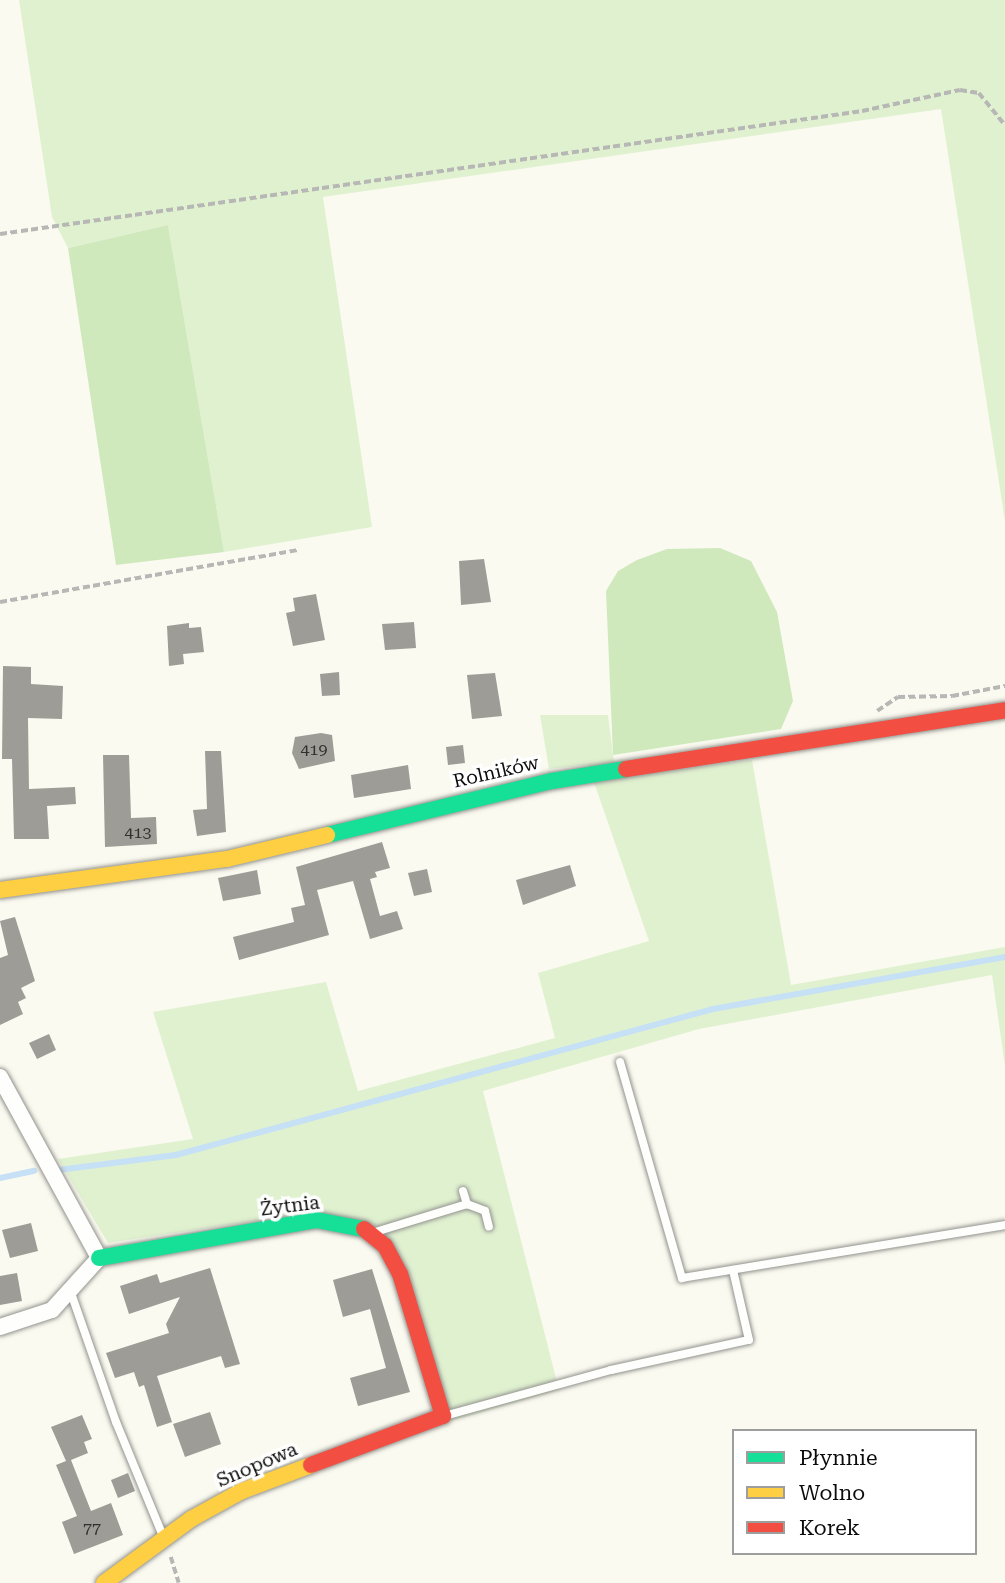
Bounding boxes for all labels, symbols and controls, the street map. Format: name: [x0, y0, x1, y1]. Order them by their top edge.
house number: 419: [301, 740, 327, 760]
street label: Rolników: [451, 751, 541, 793]
house number: 413: [125, 823, 151, 843]
street label: Żytnia: [259, 1191, 321, 1221]
legend: [732, 1429, 977, 1555]
street label: Snopowa: [213, 1438, 301, 1492]
text: Płynnie: [799, 1446, 878, 1470]
text: Wolno: [799, 1481, 865, 1505]
text: Korek: [799, 1516, 860, 1540]
house number: 77: [83, 1518, 101, 1538]

